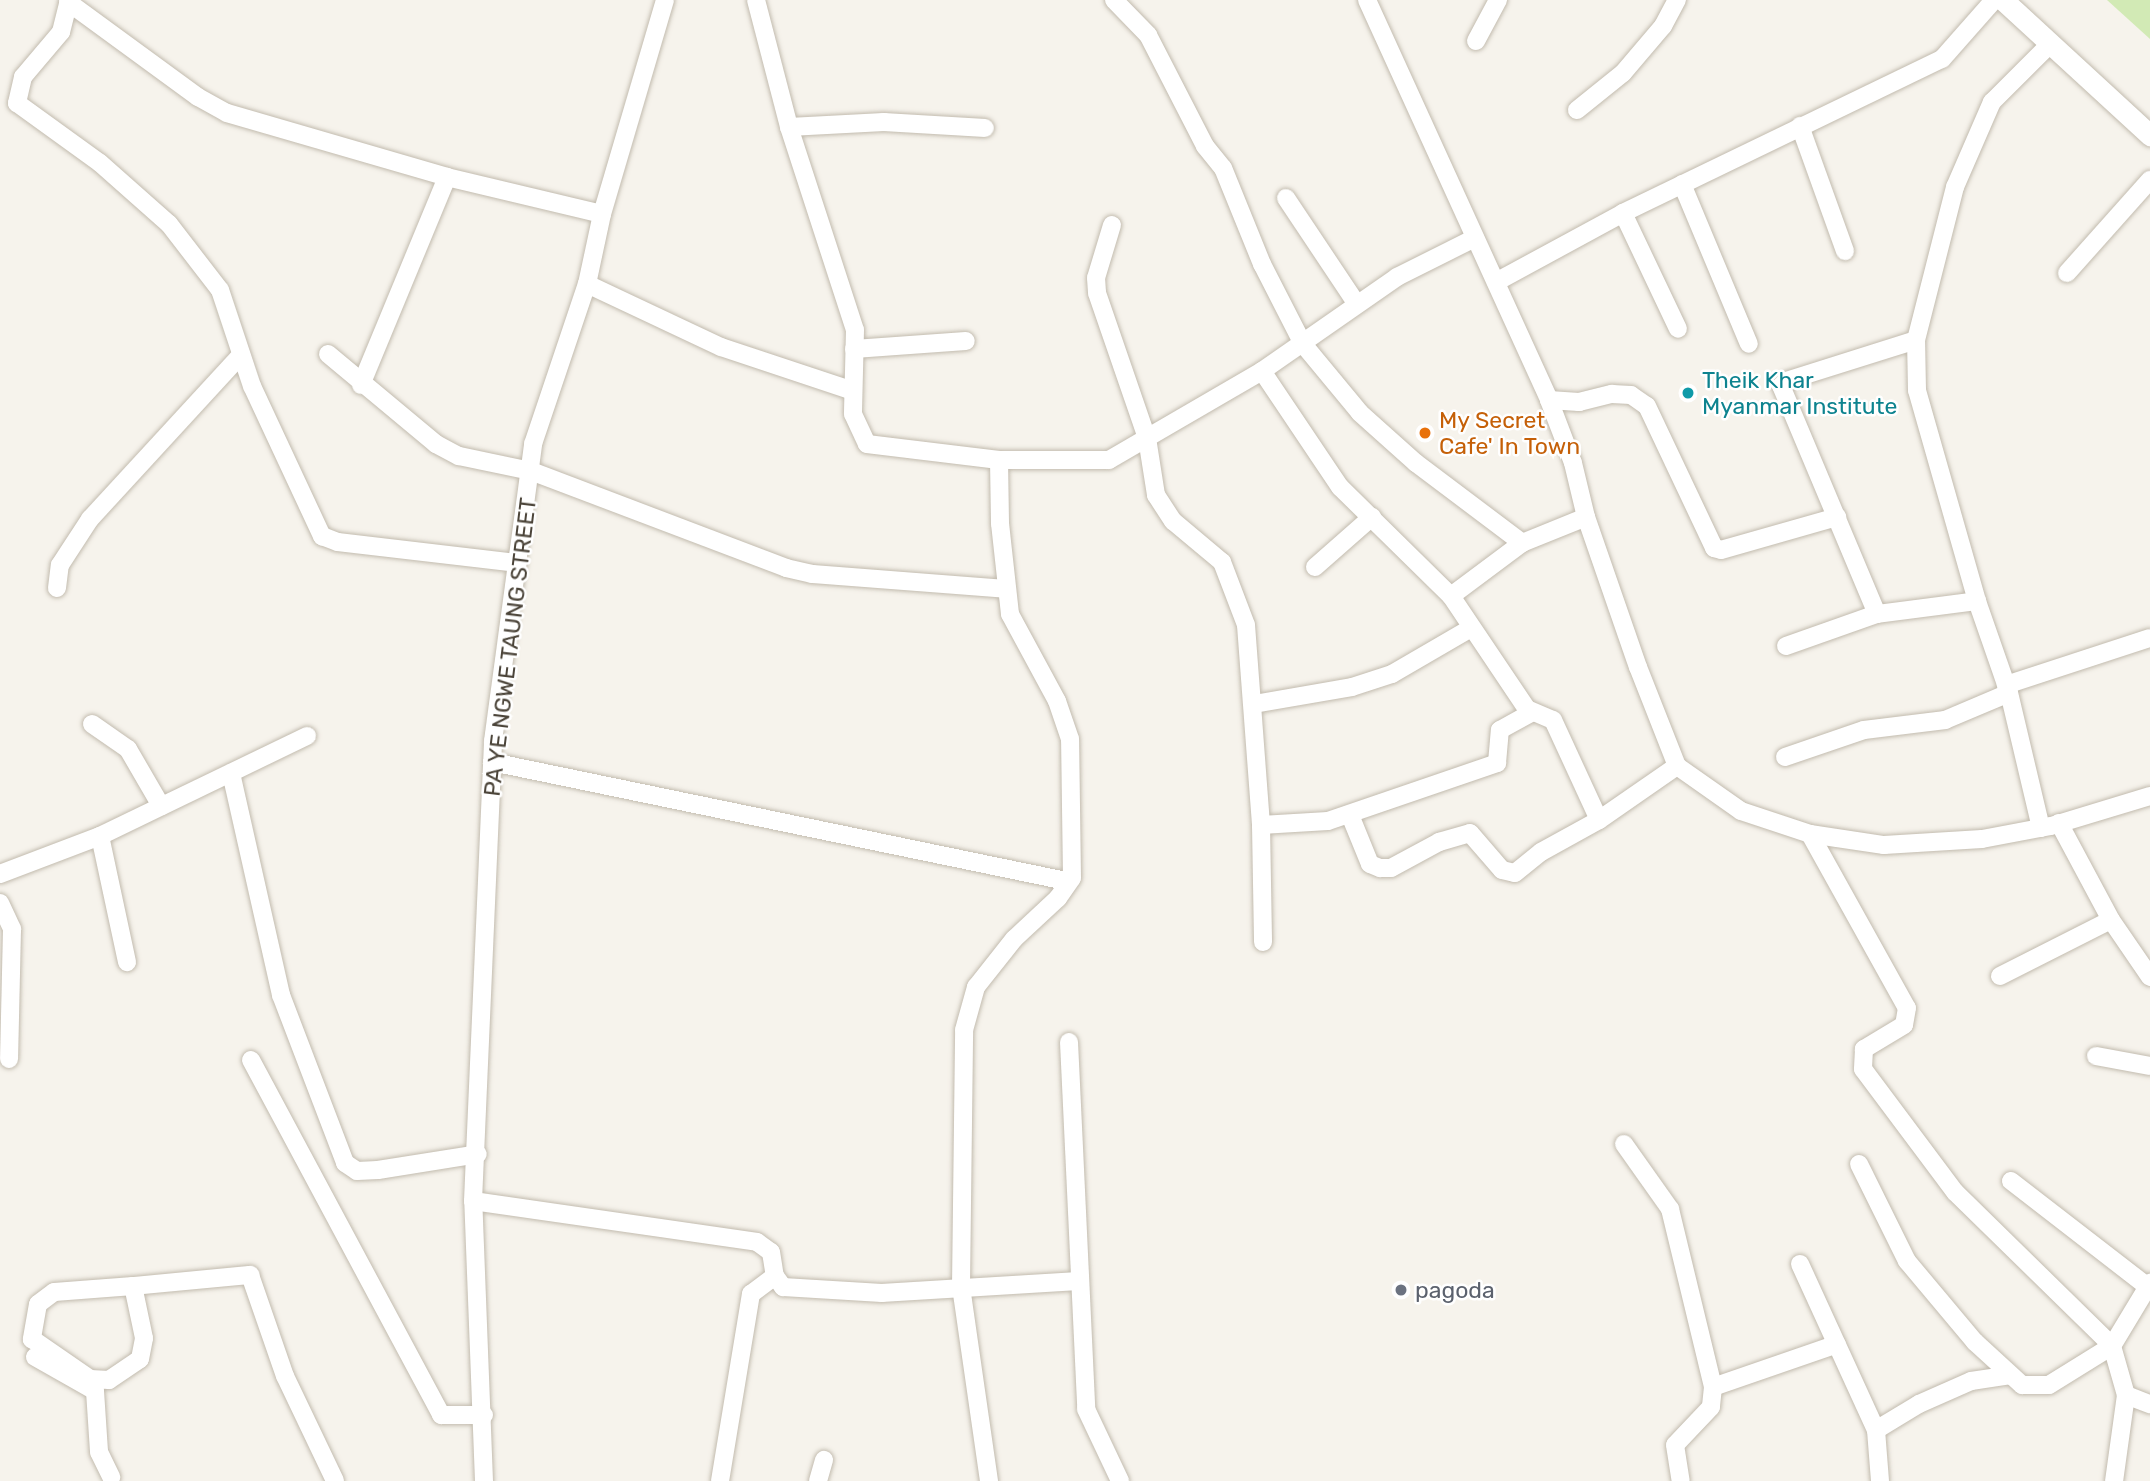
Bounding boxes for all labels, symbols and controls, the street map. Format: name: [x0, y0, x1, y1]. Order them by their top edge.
place label: Theik Khar Myanmar Institute: [1702, 366, 1898, 420]
marker: Theik Khar Myanmar Institute: [1680, 385, 1696, 401]
place label: My Secret Cafe' In Town: [1439, 406, 1581, 460]
marker: My Secret Cafe' In Town: [1417, 425, 1433, 441]
street label: PA YE NGWE TAUNG STREET: [478, 495, 542, 799]
place label: pagoda: [1415, 1276, 1495, 1304]
marker: pagoda: [1393, 1282, 1409, 1298]

